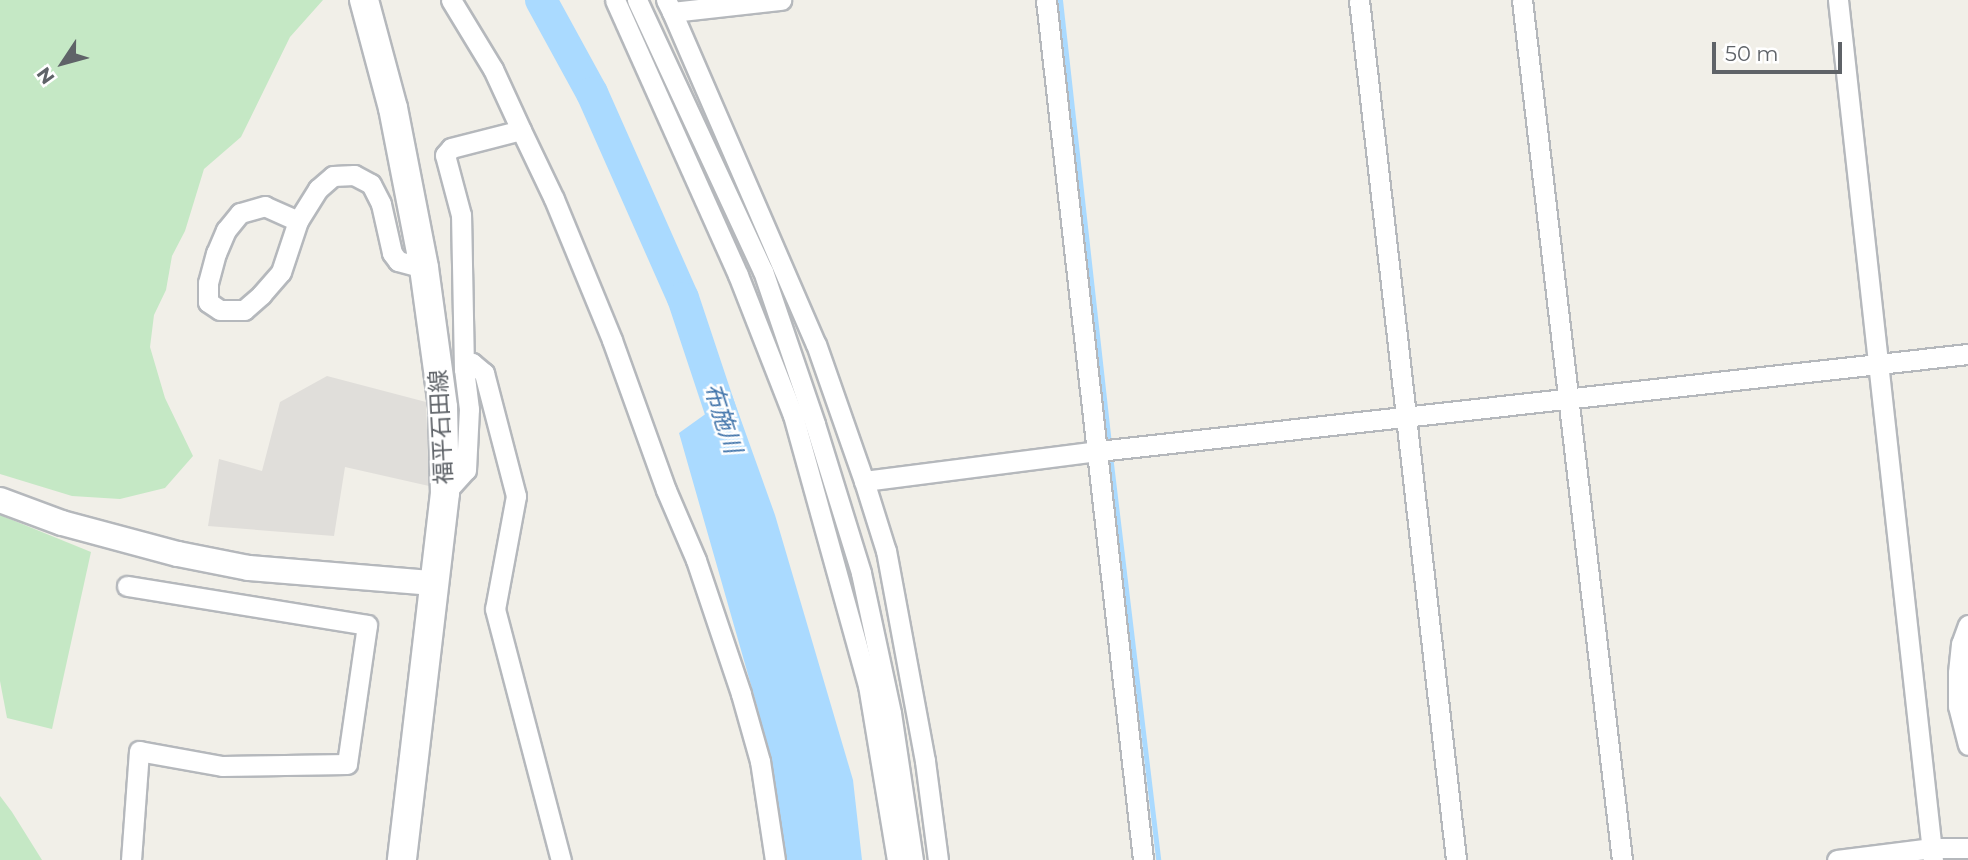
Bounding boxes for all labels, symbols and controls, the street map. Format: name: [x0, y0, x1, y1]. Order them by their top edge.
north arrow: [28, 28, 98, 98]
scale bar: [1716, 28, 1846, 72]
text: 50 m: [1725, 41, 1779, 66]
text: N: [32, 63, 59, 89]
street label: 福平石田線: [424, 369, 458, 485]
water label: 布施川: [698, 379, 748, 457]

